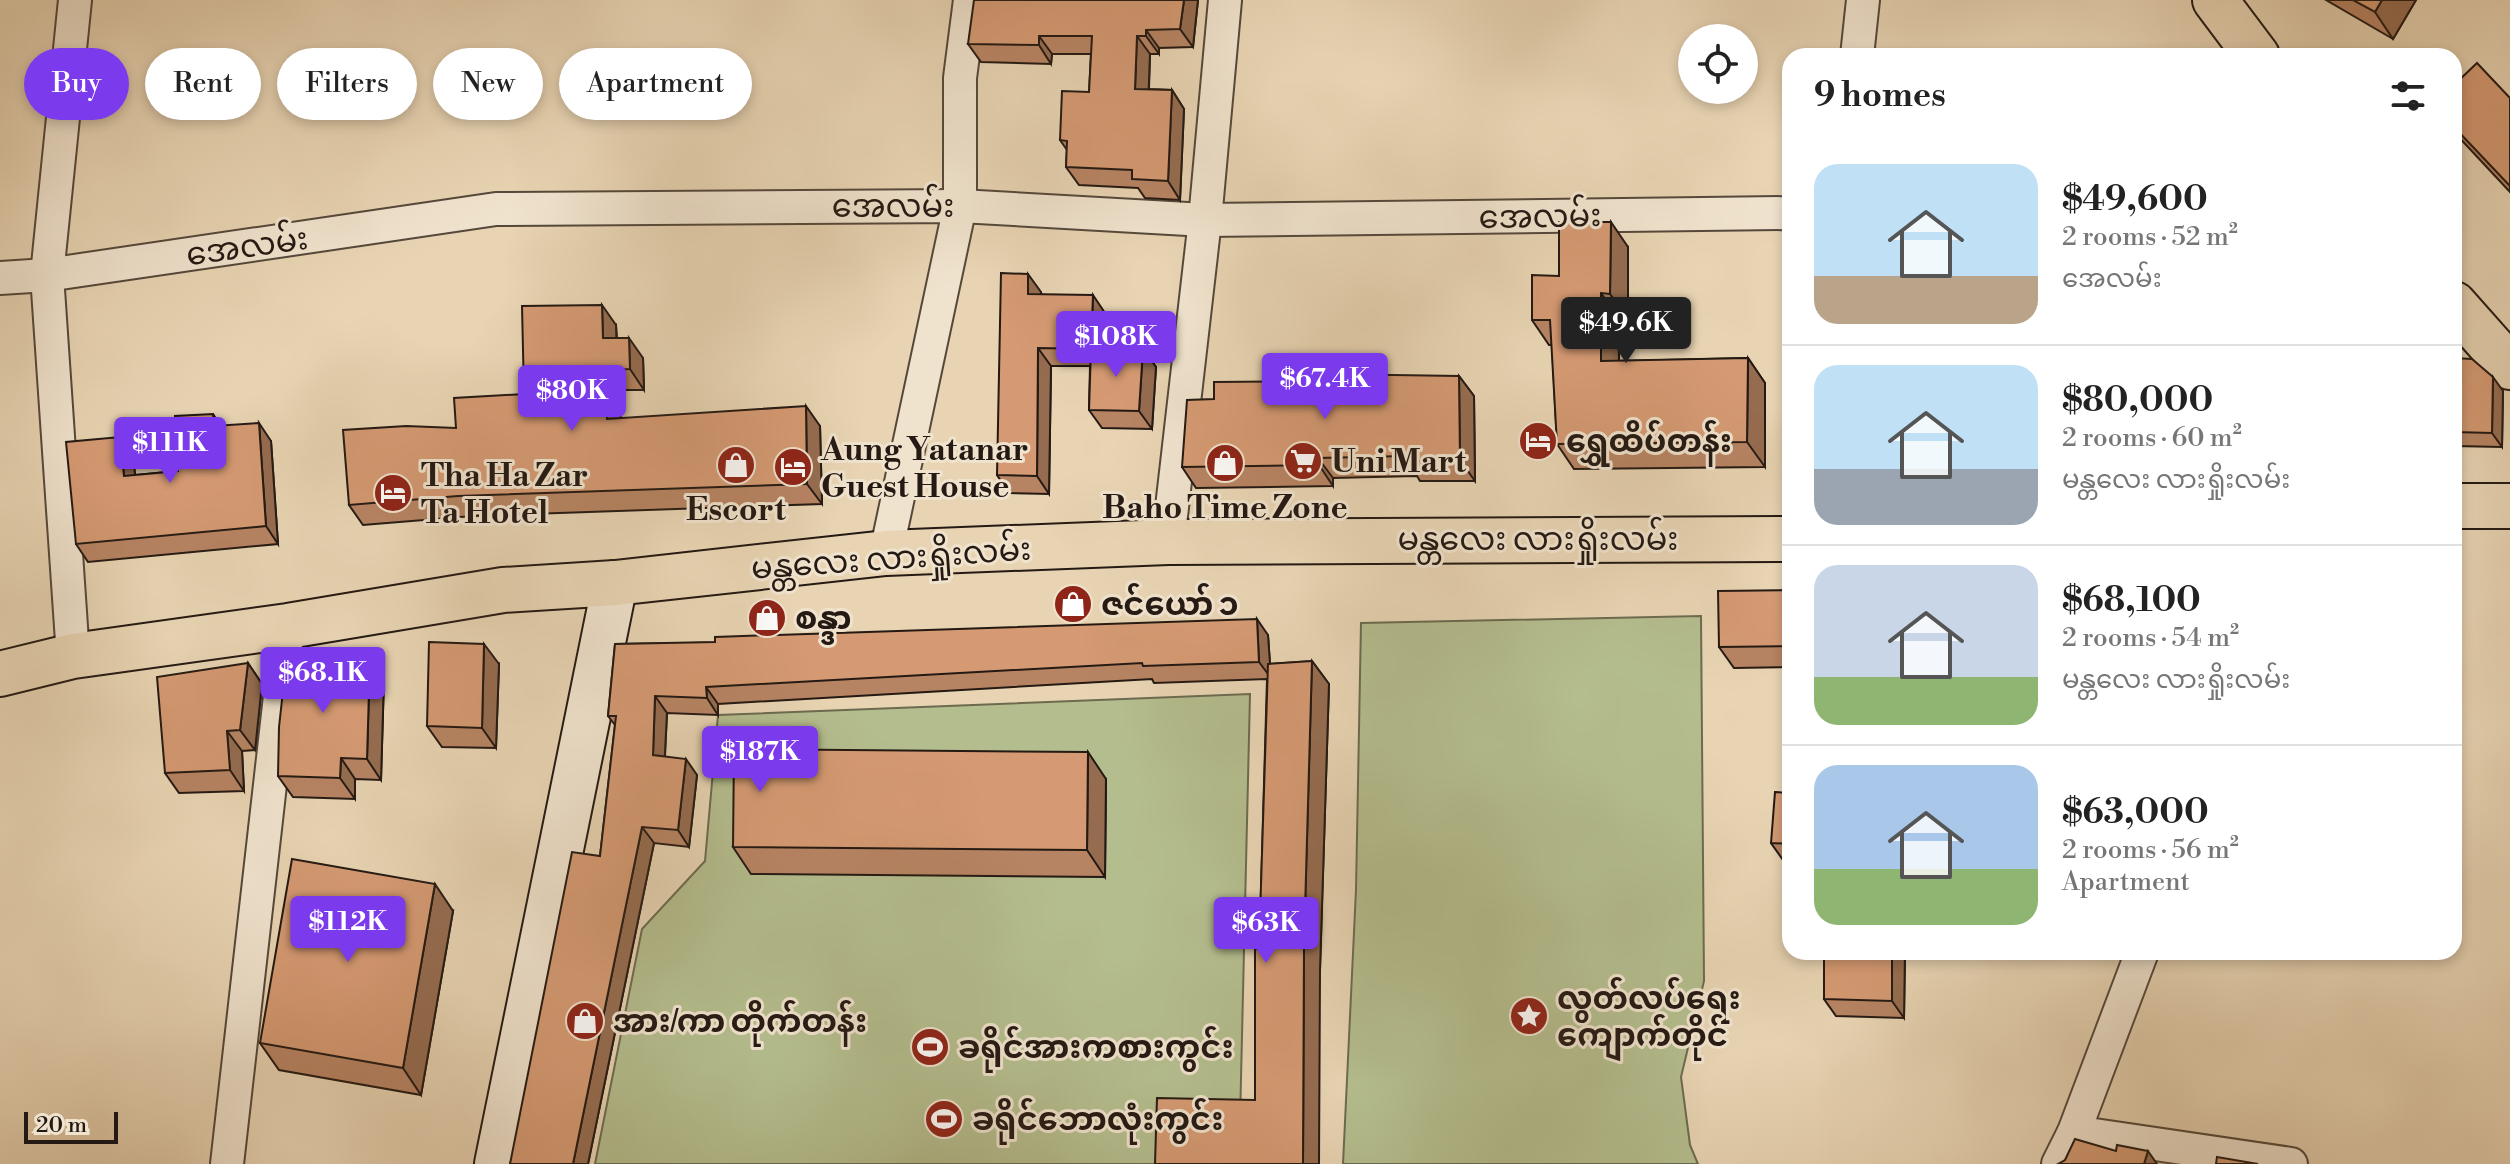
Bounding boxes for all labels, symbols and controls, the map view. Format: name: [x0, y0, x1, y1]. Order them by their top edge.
map controls: [1678, 24, 1758, 104]
button: locate: [1678, 24, 1758, 104]
chip: Buy: [24, 48, 129, 120]
chip: Rent: [145, 48, 261, 120]
chip: Filters: [277, 48, 417, 120]
chip: New: [433, 48, 543, 120]
chip: Apartment: [559, 48, 752, 120]
icon: filters: [2386, 74, 2430, 118]
text: 9 homes: [1814, 75, 1946, 117]
text: $49,600: [2062, 179, 2208, 221]
street label: အေလမ်း: [832, 183, 954, 227]
street label: အေလမ်း: [1478, 192, 1602, 238]
icon: home: [1878, 196, 1974, 292]
street label: အေလမ်း: [183, 215, 311, 275]
text: 2 rooms · 52 m²: [2062, 221, 2238, 253]
text: အေလမ်း: [2062, 263, 2162, 295]
pin: $49.6K: [1561, 297, 1691, 365]
text: $49.6K: [1579, 307, 1673, 339]
pin: $108K: [1060, 311, 1172, 379]
text: $108K: [1074, 321, 1158, 353]
pin: $67.4K: [1260, 353, 1390, 421]
text: $67.4K: [1280, 363, 1370, 395]
pin: $80K: [525, 365, 619, 433]
text: $80K: [536, 375, 608, 407]
text: $80,000: [2062, 380, 2213, 422]
icon: home: [1878, 397, 1974, 493]
pin: $111K: [114, 417, 226, 485]
place label: ရွှေထိပ်တန်း: [1566, 419, 1732, 467]
hotel icon: ရွှေထိပ်တန်း: [1517, 420, 1559, 462]
text: 2 rooms · 60 m²: [2062, 422, 2242, 454]
text: $111K: [132, 427, 208, 459]
place label: Aung Yatanar Guest House: [820, 430, 1028, 507]
supermarket icon: Uni Mart: [1282, 440, 1324, 482]
shop icon: Baho Time Zone: [1204, 442, 1246, 484]
place label: Uni Mart: [1331, 442, 1467, 482]
shop icon: Escort: [715, 444, 757, 486]
hotel icon: Aung Yatanar Guest House: [772, 446, 814, 488]
place label: Tha Ha Zar Ta Hotel: [421, 456, 588, 533]
text: မန္တလေး လားရှိုးလမ်း: [2062, 464, 2290, 496]
hotel icon: Tha Ha Zar Ta Hotel: [372, 472, 414, 514]
place label: Baho Time Zone: [1102, 488, 1348, 528]
place label: Escort: [686, 490, 787, 530]
street label: မန္တလေး လားရှိုးလမ်း: [1398, 516, 1678, 565]
street label: မန္တလေး လားရှိုးလမ်း: [749, 525, 1033, 594]
text: $68,100: [2062, 580, 2201, 622]
place label: ဇင်ယော် ၁: [1101, 582, 1238, 625]
shop icon: ဇင်ယော် ၁: [1052, 583, 1094, 625]
shop icon: စန္ဒာ: [746, 597, 788, 639]
icon: home: [1878, 597, 1974, 693]
place label: စန္ဒာ: [795, 599, 851, 645]
text: 2 rooms · 54 m²: [2062, 622, 2239, 654]
pin: $68.1K: [258, 647, 388, 715]
text: $68.1K: [278, 657, 368, 689]
text: မန္တလေး လားရှိုးလမ်း: [2062, 664, 2290, 696]
pin: $187K: [704, 726, 816, 794]
text: $187K: [720, 736, 800, 768]
text: $63,000: [2062, 792, 2209, 834]
icon: home: [1878, 797, 1974, 893]
text: 2 rooms · 56 m²: [2062, 834, 2239, 866]
text: Apartment: [2062, 866, 2190, 898]
pin: $112K: [292, 896, 404, 964]
pin: $63K: [1219, 897, 1313, 965]
text: $112K: [308, 906, 388, 938]
text: $63K: [1232, 907, 1300, 939]
place label: လွတ်လပ်ရေး ကျောက်တိုင်: [1557, 976, 1741, 1062]
place icon: လွတ်လပ်ရေး ကျောက်တိုင်: [1508, 995, 1550, 1037]
place label: အား/ကာ တိုက်တန်း: [613, 999, 867, 1047]
shop icon: အား/ကာ တိုက်တန်း: [564, 1000, 606, 1042]
place label: ခရိုင်အားကစားကွင်း: [958, 1025, 1234, 1073]
sports icon: ခရိုင်အားကစားကွင်း: [909, 1026, 951, 1068]
place label: ခရိုင်ဘောလုံးကွင်း: [972, 1097, 1223, 1145]
sports icon: ခရိုင်ဘောလုံးကွင်း: [923, 1098, 965, 1140]
scale bar: [24, 1108, 118, 1144]
text: 20 m: [36, 1112, 87, 1139]

